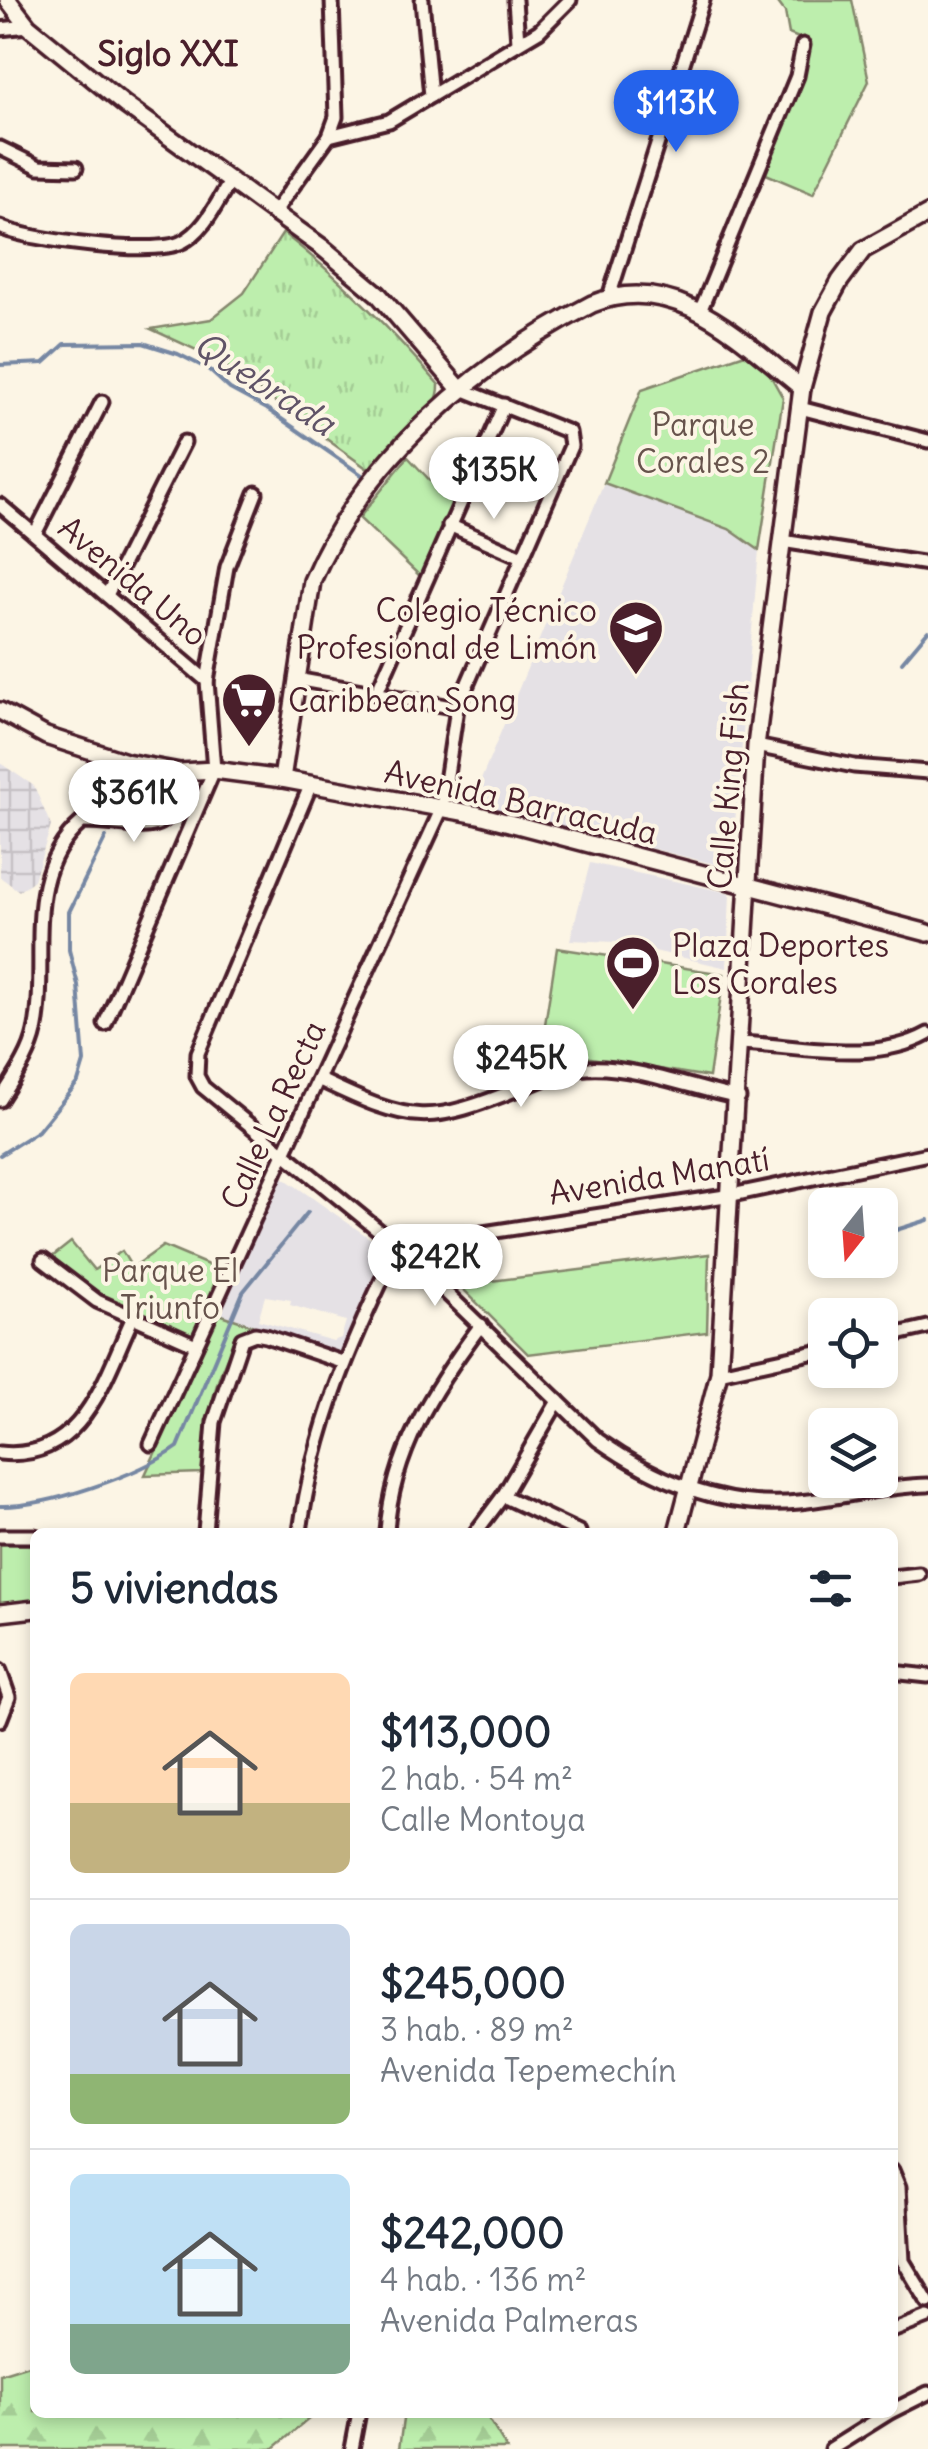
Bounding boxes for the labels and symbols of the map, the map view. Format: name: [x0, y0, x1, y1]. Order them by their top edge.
district label: Siglo XXI: [97, 31, 239, 75]
pin: $113K: [606, 70, 746, 155]
water label: Quebrada: [186, 321, 345, 446]
park label: Parque Corales 2: [636, 404, 770, 482]
pin: $135K: [424, 437, 564, 522]
street label: Avenida Uno: [50, 507, 216, 655]
place label: Colegio Técnico Profesional de Limón: [296, 590, 597, 668]
school or university icon: Colegio Técnico Profesional de Limón: [606, 598, 666, 677]
supermarket icon: Caribbean Song: [219, 670, 279, 749]
place label: Caribbean Song: [288, 680, 516, 721]
street label: Calle King Fish: [699, 681, 757, 891]
street label: Avenida Barracuda: [381, 751, 661, 853]
pin: $361K: [64, 760, 204, 845]
place label: Plaza Deportes Los Corales: [672, 925, 889, 1003]
sports icon: Plaza Deportes Los Corales: [603, 933, 663, 1012]
street label: Calle La Recta: [211, 1014, 335, 1216]
pin: $245K: [451, 1025, 591, 1110]
street label: Avenida Manatí: [546, 1138, 772, 1214]
north arrow: [808, 1188, 898, 1278]
pin: $242K: [365, 1224, 505, 1309]
park label: Parque El Triunfo: [102, 1250, 238, 1328]

